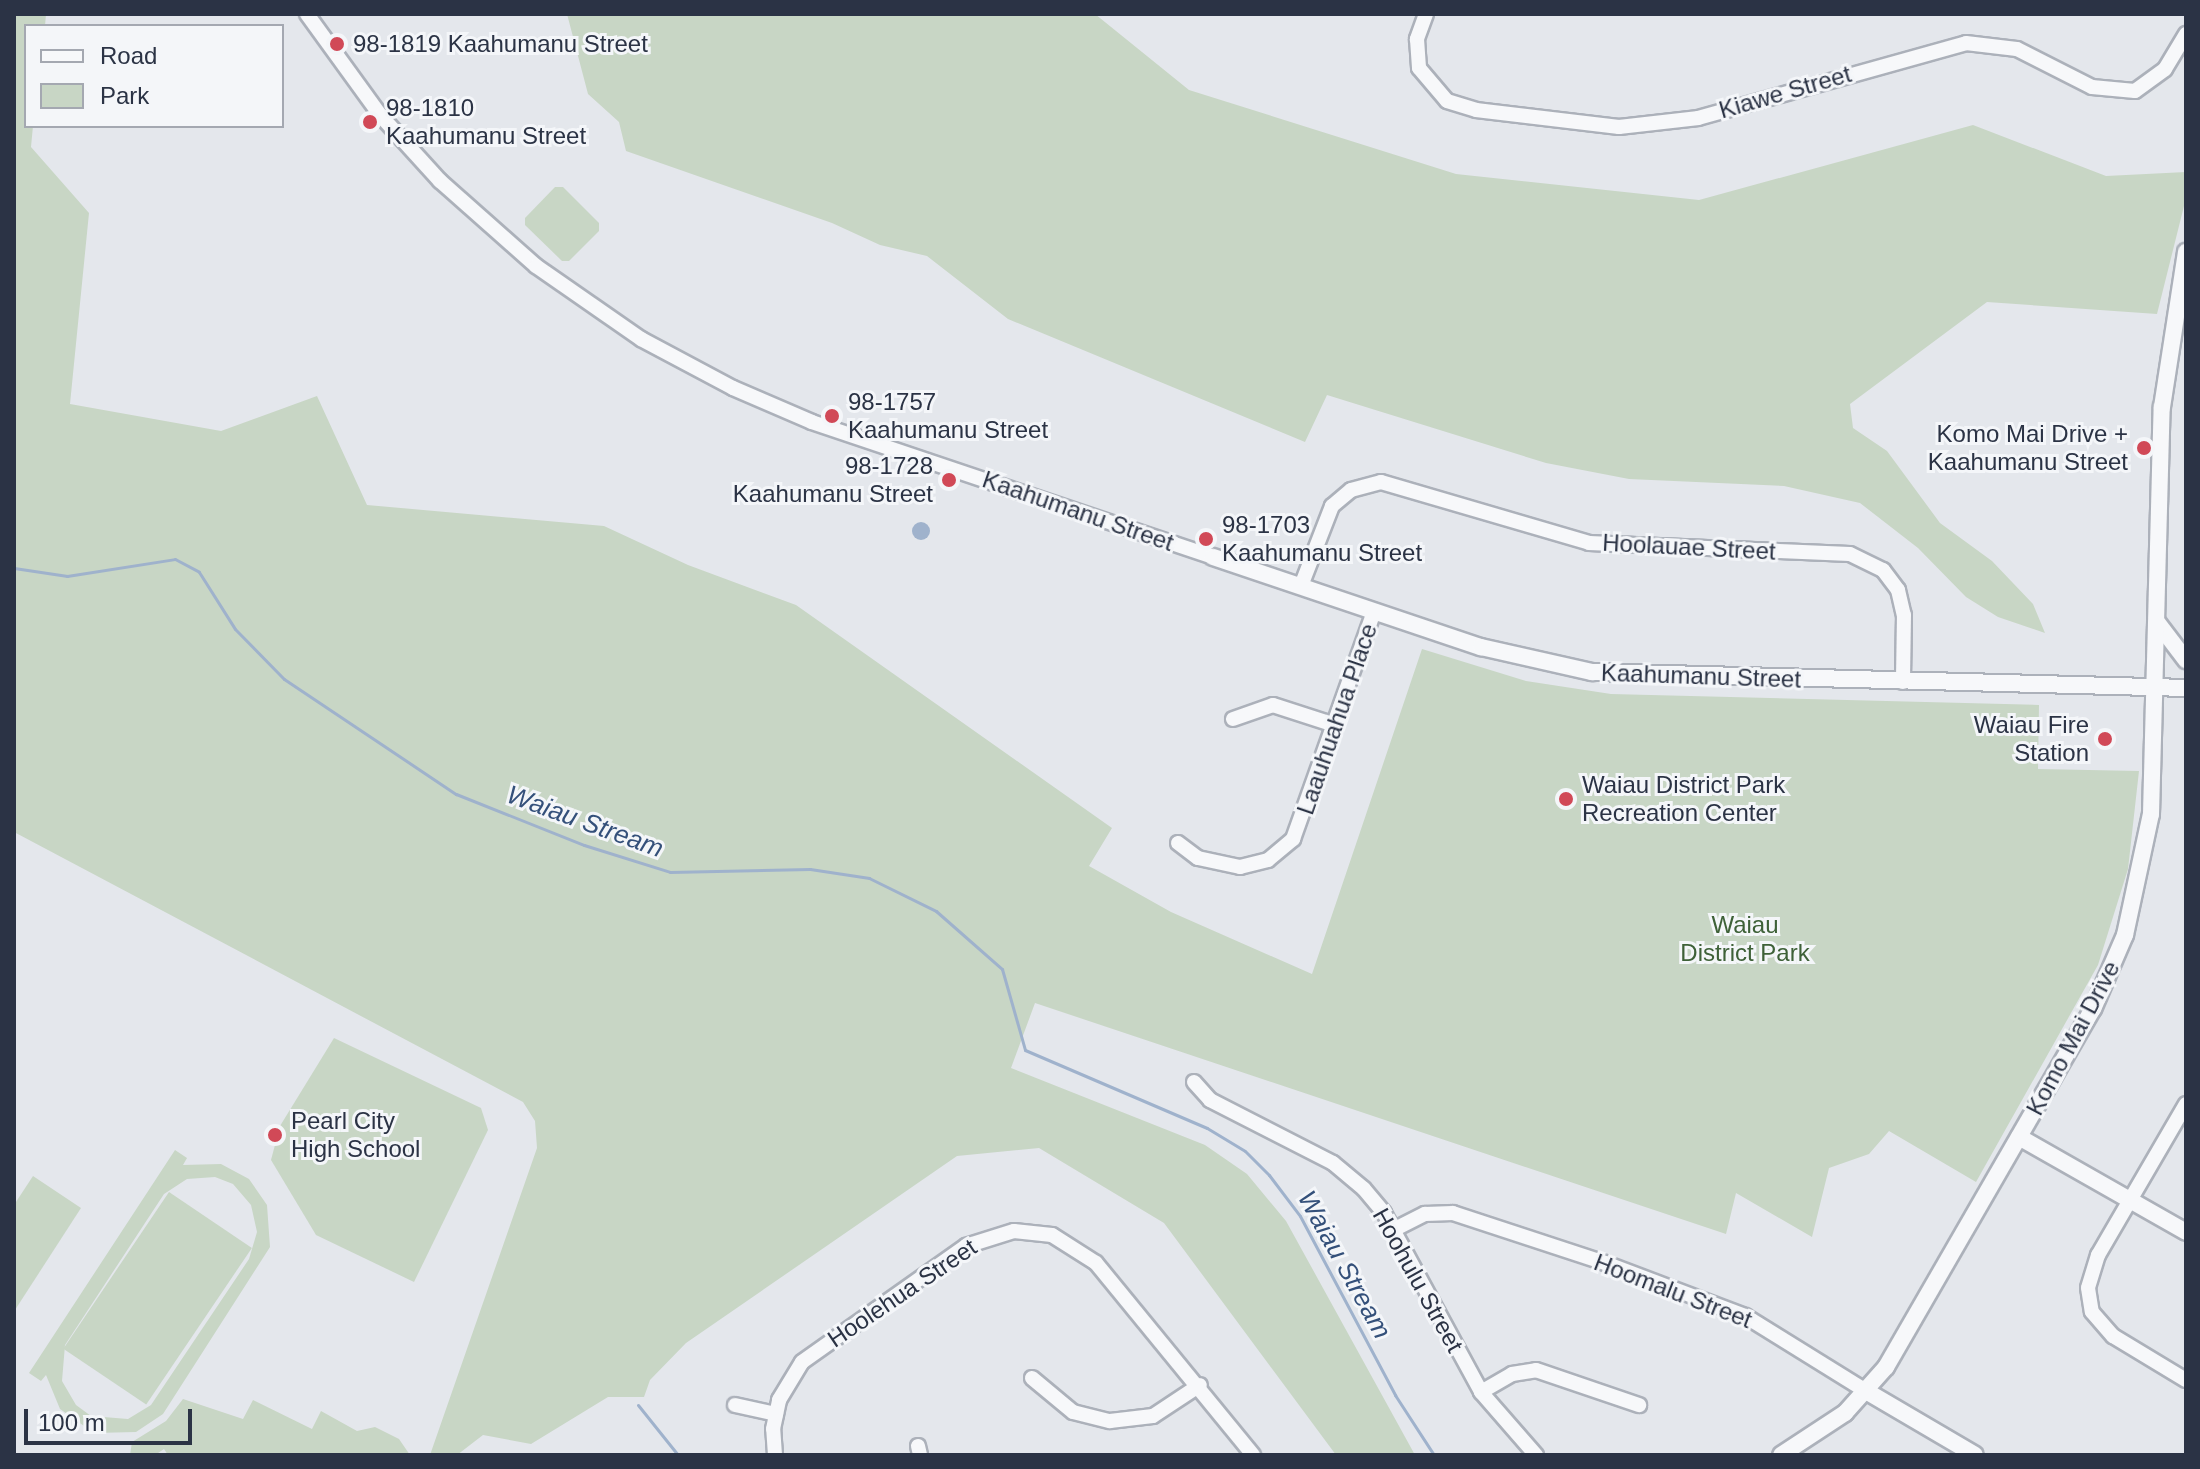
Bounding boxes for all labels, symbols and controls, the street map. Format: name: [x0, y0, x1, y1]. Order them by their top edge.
legend: [24, 24, 284, 128]
place label: 98-1819 Kaahumanu Street: [353, 30, 648, 58]
marker: 98-1819 Kaahumanu Street: [328, 35, 346, 53]
text: Road: [100, 42, 157, 69]
street label: Kiawe Street: [1716, 59, 1854, 125]
text: Park: [100, 82, 149, 109]
place label: 98-1810 Kaahumanu Street: [386, 94, 586, 150]
marker: 98-1810 Kaahumanu Street: [361, 113, 379, 131]
place label: 98-1757 Kaahumanu Street: [848, 388, 1048, 444]
marker: 98-1757 Kaahumanu Street: [823, 407, 841, 425]
place label: Komo Mai Drive + Kaahumanu Street: [1928, 420, 2128, 476]
marker: Komo Mai Drive + Kaahumanu Street: [2135, 439, 2153, 457]
place label: 98-1728 Kaahumanu Street: [733, 452, 933, 508]
street label: Kaahumanu Street: [979, 465, 1177, 557]
marker: 98-1728 Kaahumanu Street: [940, 471, 958, 489]
place label: 98-1703 Kaahumanu Street: [1222, 511, 1422, 567]
street label: Hoolauae Street: [1602, 528, 1776, 566]
marker: 98-1703 Kaahumanu Street: [1197, 530, 1215, 548]
street label: Laauhuahua Place: [1291, 620, 1383, 818]
street label: Kaahumanu Street: [1600, 658, 1802, 694]
place label: Waiau Fire Station: [1974, 711, 2089, 767]
marker: Waiau Fire Station: [2096, 730, 2114, 748]
place label: Waiau District Park Recreation Center: [1582, 771, 1785, 827]
water label: Waiau Stream: [502, 779, 668, 865]
marker: Waiau District Park Recreation Center: [1557, 790, 1575, 808]
park label: Waiau District Park: [1680, 911, 1810, 967]
street label: Komo Mai Drive: [2020, 956, 2126, 1120]
place label: Pearl City High School: [291, 1107, 420, 1163]
marker: Pearl City High School: [266, 1126, 284, 1144]
water label: Waiau Stream: [1291, 1186, 1397, 1344]
street label: Hoohulu Street: [1367, 1203, 1469, 1357]
street label: Hoolehua Street: [822, 1233, 982, 1353]
street label: Hoomalu Street: [1590, 1248, 1756, 1334]
scale bar: [28, 1393, 196, 1443]
text: 100 m: [38, 1409, 105, 1436]

